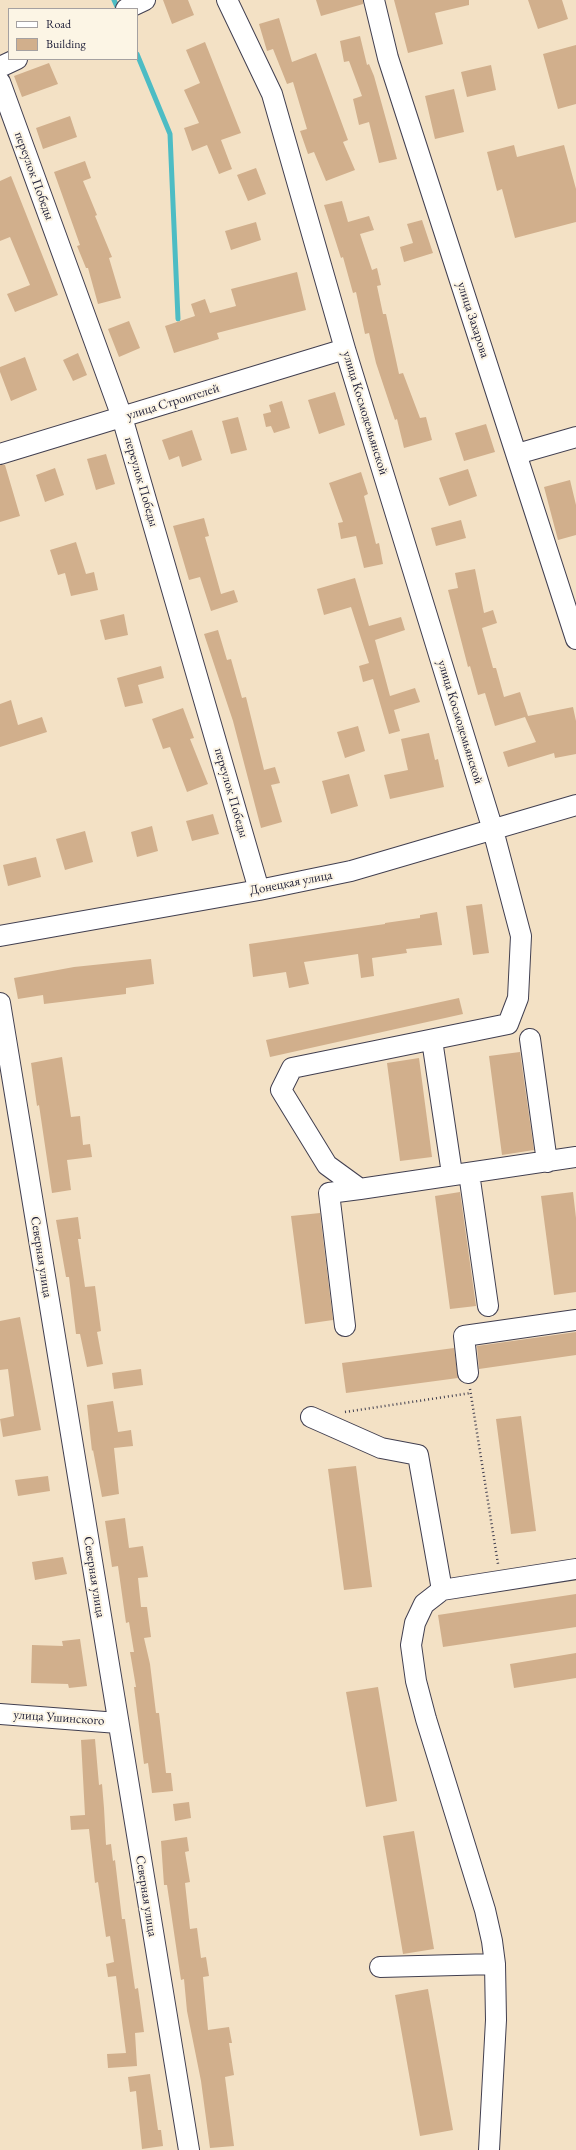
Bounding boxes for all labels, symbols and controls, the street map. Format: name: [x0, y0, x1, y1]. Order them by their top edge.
legend: [8, 8, 138, 60]
text: Road: [46, 16, 71, 32]
text: Building: [46, 36, 86, 52]
street label: переулок Победы: [11, 130, 57, 222]
street label: улица Захарова: [453, 280, 493, 360]
street label: улица Космодемьянской: [339, 349, 391, 477]
street label: улица Строителей: [125, 380, 221, 424]
street label: переулок Победы: [121, 435, 161, 529]
street label: улица Космодемьянской: [434, 658, 486, 786]
street label: переулок Победы: [211, 746, 251, 840]
street label: Донецкая улица: [248, 867, 334, 899]
street label: Северная улица: [27, 1215, 55, 1299]
street label: Северная улица: [80, 1535, 108, 1619]
street label: улица Ушинского: [13, 1707, 105, 1729]
street label: Северная улица: [132, 1854, 160, 1938]

